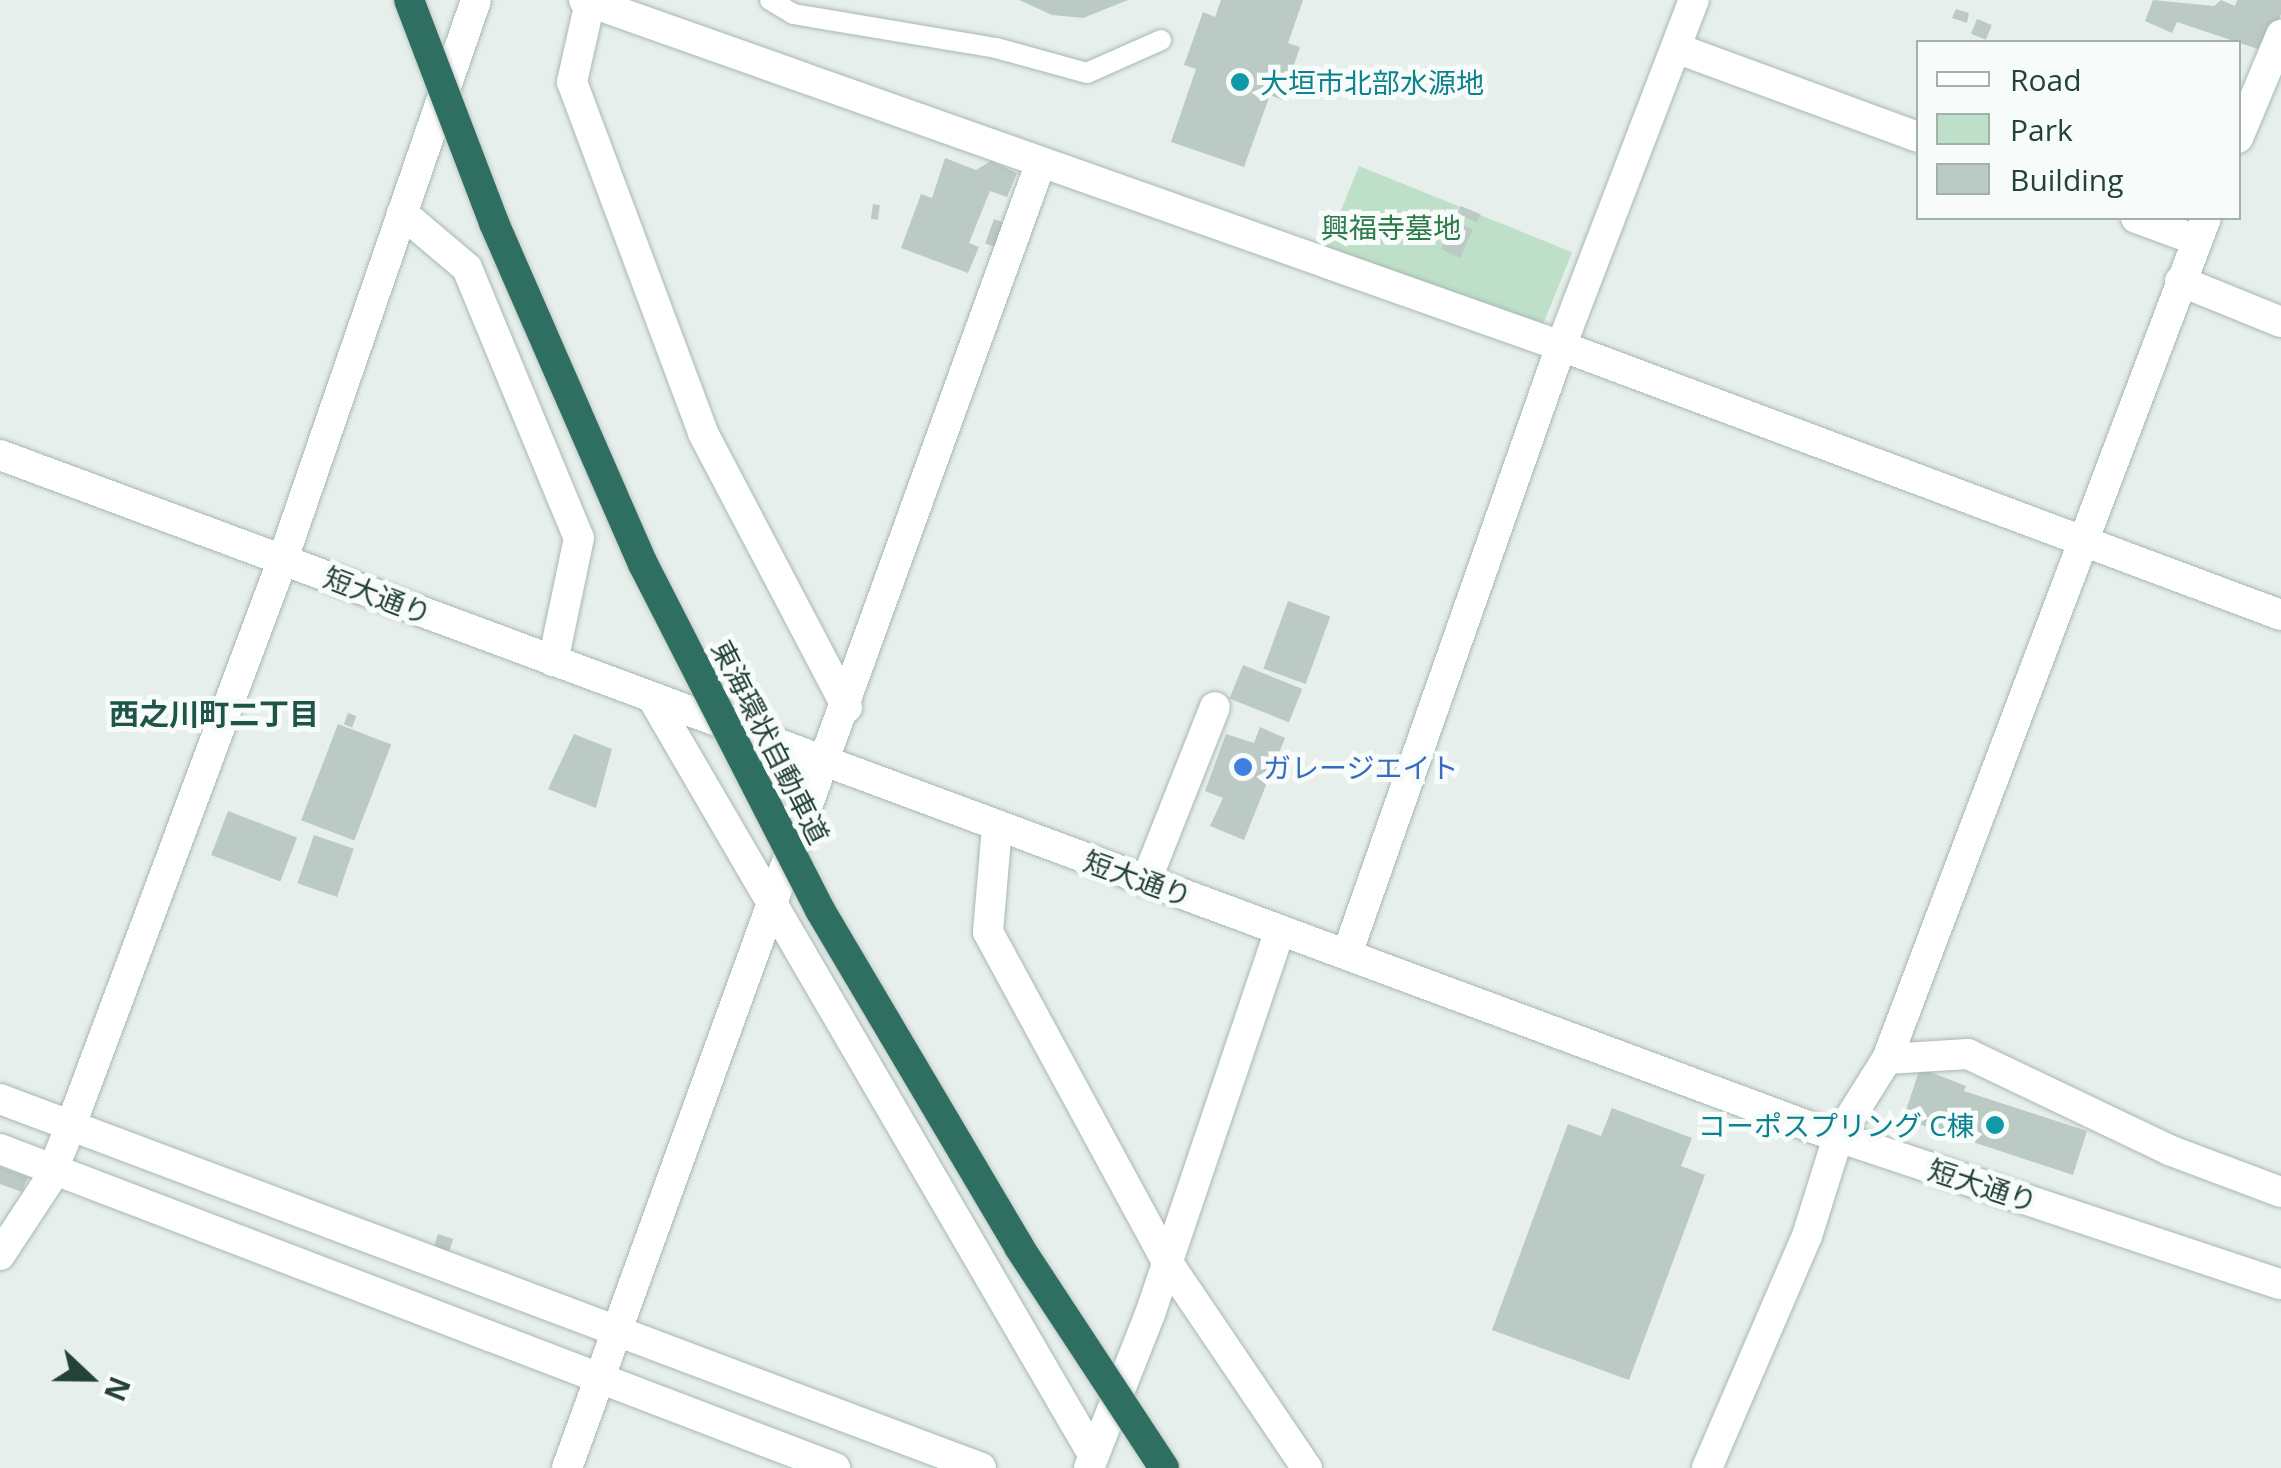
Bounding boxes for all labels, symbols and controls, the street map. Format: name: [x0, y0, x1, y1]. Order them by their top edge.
legend: [1916, 40, 2241, 220]
text: Road: [2010, 59, 2082, 100]
place label: 大垣市北部水源地: [1260, 65, 1484, 99]
marker: 大垣市北部水源地: [1229, 71, 1251, 93]
text: Park: [2010, 109, 2073, 150]
text: Building: [2010, 159, 2124, 200]
park label: 興福寺墓地: [1321, 210, 1461, 244]
street label: 短大通り: [320, 559, 436, 631]
street label: 東海環状自動車道: [705, 635, 837, 849]
district label: 西之川町二丁目: [109, 696, 319, 732]
place label: ガレージエイト: [1263, 750, 1459, 784]
marker: ガレージエイト: [1232, 756, 1254, 778]
street label: 短大通り: [1080, 843, 1196, 913]
place label: コーポスプリング C棟: [1698, 1108, 1975, 1142]
marker: コーポスプリング C棟: [1984, 1114, 2006, 1136]
street label: 短大通り: [1925, 1152, 2041, 1218]
north arrow: [40, 1328, 140, 1428]
text: N: [96, 1372, 140, 1407]

